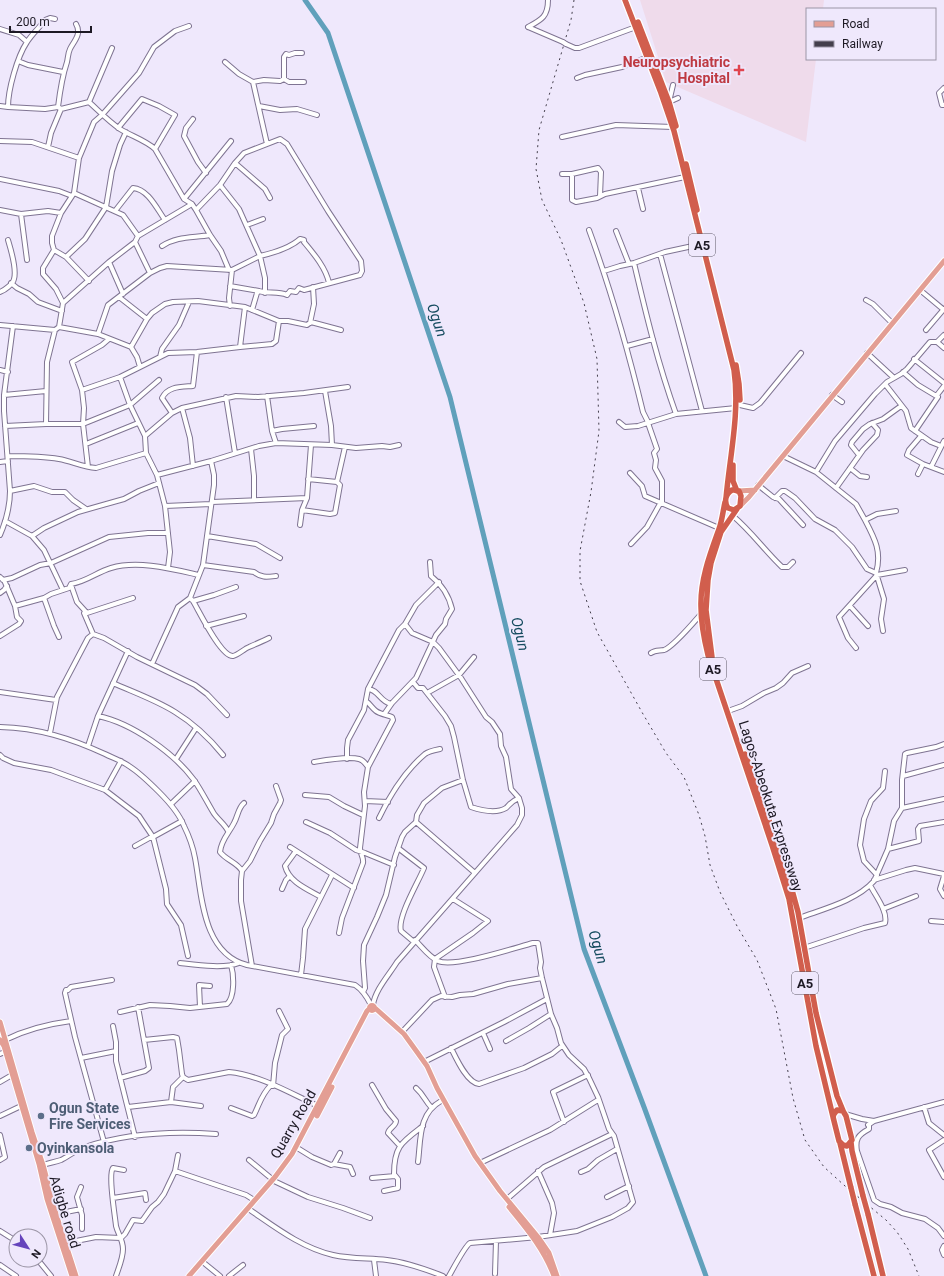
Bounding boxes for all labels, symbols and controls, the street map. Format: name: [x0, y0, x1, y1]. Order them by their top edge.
scale bar: [10, 8, 91, 34]
legend: [806, 8, 936, 60]
text: 200 m: [16, 15, 50, 29]
text: Road: [842, 17, 870, 31]
text: Railway: [842, 37, 883, 51]
place label: Neuropsychiatric Hospital: [623, 54, 730, 86]
marker: Neuropsychiatric Hospital: [733, 64, 745, 76]
road number: A5: [689, 234, 715, 256]
water label: Ogun: [423, 301, 451, 339]
water label: Ogun: [507, 615, 533, 653]
road number: A5: [700, 658, 726, 680]
street label: Lagos-Abeokuta Expressway: [736, 718, 806, 894]
water label: Ogun: [584, 928, 612, 966]
road number: A5: [792, 972, 818, 994]
street label: Quarry Road: [267, 1087, 319, 1161]
place label: Ogun State Fire Services: [49, 1100, 131, 1132]
marker: Ogun State Fire Services: [36, 1111, 46, 1121]
place label: Oyinkansola: [37, 1140, 115, 1156]
marker: Oyinkansola: [24, 1143, 34, 1153]
street label: Adigbe road: [46, 1174, 84, 1250]
north arrow: [8, 1228, 48, 1268]
text: N: [28, 1247, 43, 1261]

